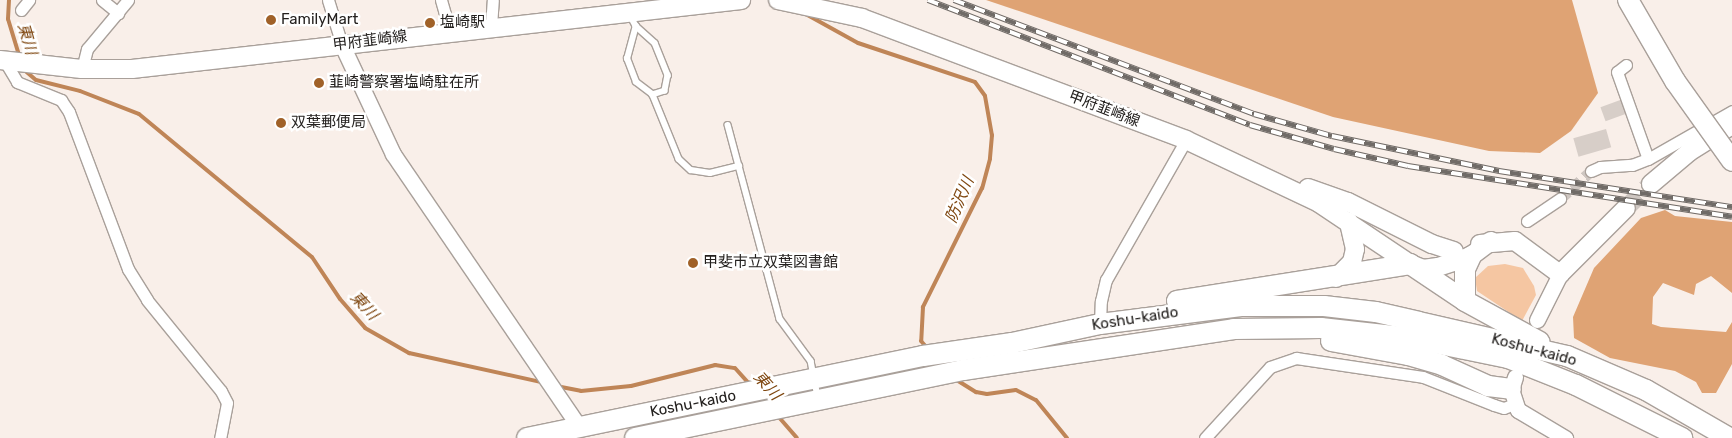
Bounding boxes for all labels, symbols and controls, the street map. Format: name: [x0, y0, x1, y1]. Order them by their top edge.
place label: FamilyMart: [281, 11, 358, 29]
marker: FamilyMart: [265, 14, 277, 26]
place label: 塩崎駅: [440, 14, 485, 32]
marker: 塩崎駅: [424, 17, 436, 29]
water label: 東川: [13, 21, 41, 57]
street label: 甲府韮崎線: [332, 27, 408, 55]
place label: 韮崎警察署塩崎駐在所: [329, 74, 479, 92]
marker: 韮崎警察署塩崎駐在所: [313, 77, 325, 89]
street label: 甲府韮崎線: [1066, 87, 1142, 131]
place label: 双葉郵便局: [291, 114, 366, 132]
marker: 双葉郵便局: [275, 117, 287, 129]
water label: 防沢川: [942, 174, 978, 226]
place label: 甲斐市立双葉図書館: [703, 254, 838, 272]
marker: 甲斐市立双葉図書館: [687, 257, 699, 269]
water label: 東川: [346, 288, 382, 324]
street label: Koshu-kaido: [1090, 303, 1180, 335]
street label: Koshu-kaido: [1490, 330, 1578, 370]
water label: 東川: [749, 368, 785, 404]
street label: Koshu-kaido: [648, 387, 738, 421]

